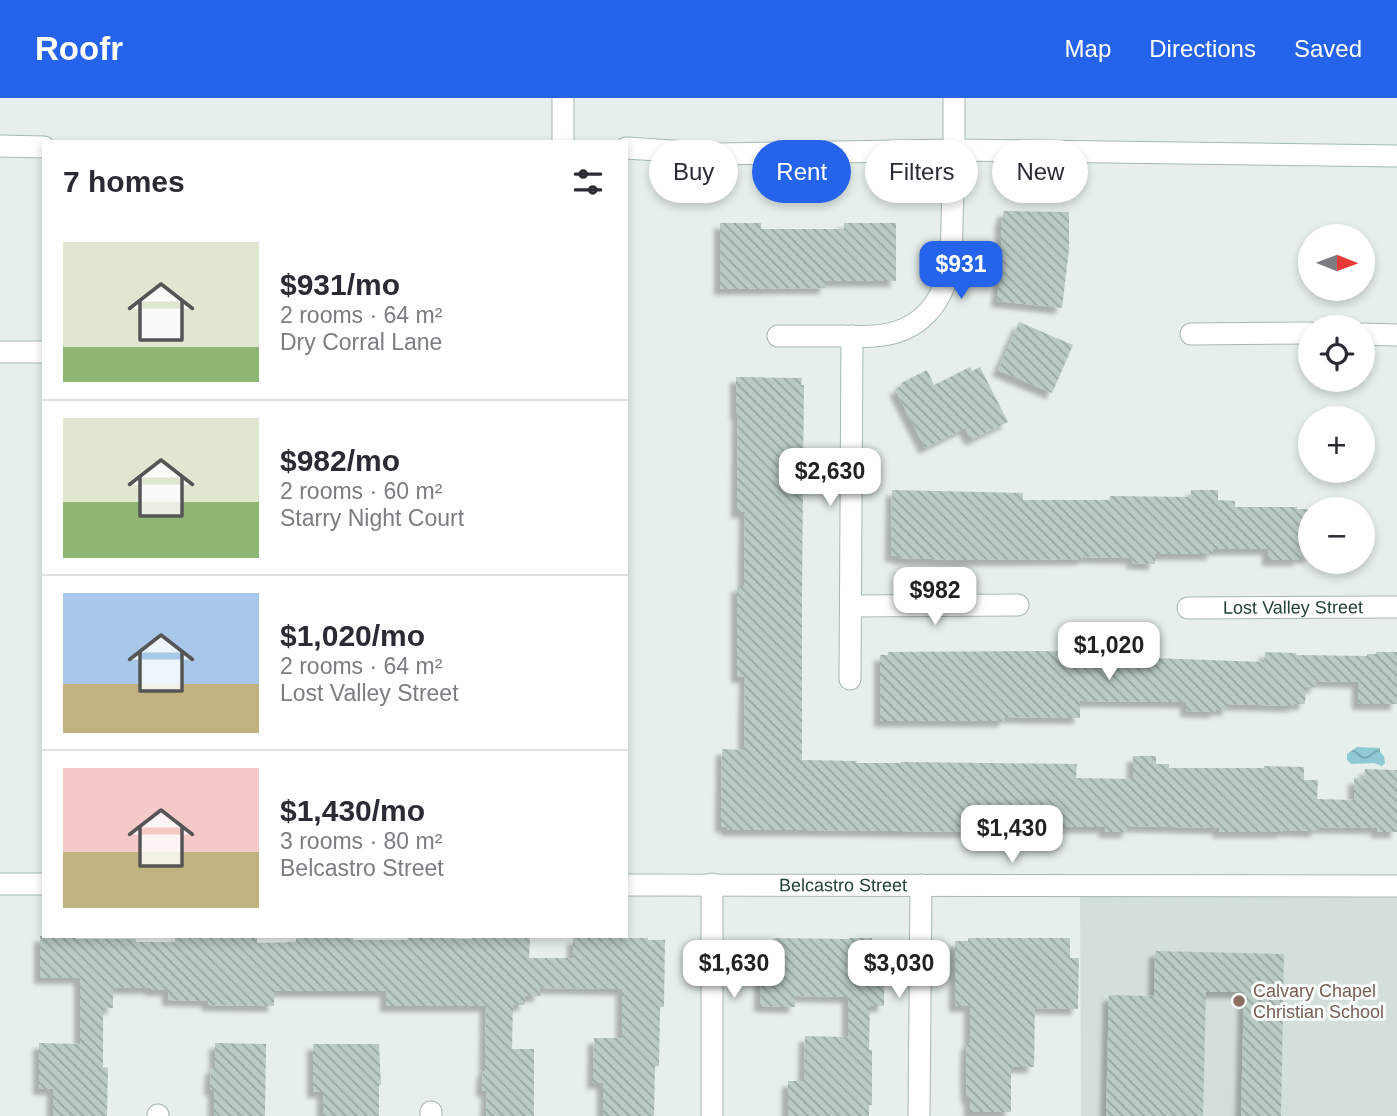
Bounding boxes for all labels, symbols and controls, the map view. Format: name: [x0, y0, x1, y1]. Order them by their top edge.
text: Roofr: [35, 30, 123, 67]
text: Map: [1065, 35, 1111, 62]
text: Directions: [1149, 35, 1256, 62]
text: Saved: [1294, 35, 1362, 62]
chip: Buy: [649, 140, 738, 203]
chip: Rent: [752, 140, 851, 203]
chip: Filters: [865, 140, 978, 203]
chip: New: [992, 140, 1088, 203]
icon: filters: [569, 163, 607, 201]
text: 7 homes: [63, 165, 185, 198]
north arrow: [1298, 224, 1376, 301]
map controls: [1298, 224, 1375, 574]
pin: $931: [920, 242, 1002, 301]
text: $931: [935, 251, 987, 277]
text: $931/mo: [280, 268, 400, 301]
icon: home: [119, 270, 203, 354]
text: 2 rooms · 64 m²: [280, 302, 442, 328]
button: locate: [1298, 315, 1375, 392]
text: Dry Corral Lane: [280, 329, 442, 355]
button: +: [1298, 406, 1375, 483]
text: $982/mo: [280, 444, 400, 477]
icon: home: [119, 446, 203, 530]
pin: $2,630: [773, 448, 887, 508]
text: $2,630: [795, 458, 865, 484]
text: 2 rooms · 60 m²: [280, 478, 442, 504]
button: −: [1298, 497, 1375, 574]
text: Starry Night Court: [280, 505, 464, 531]
pin: $982: [894, 568, 976, 627]
text: $982: [909, 577, 961, 603]
street label: Lost Valley Street: [1223, 597, 1363, 618]
text: $1,020/mo: [280, 619, 425, 652]
icon: home: [119, 621, 203, 705]
pin: $1,020: [1052, 622, 1166, 682]
text: $1,020: [1074, 632, 1144, 658]
text: 2 rooms · 64 m²: [280, 653, 442, 679]
text: Lost Valley Street: [280, 680, 459, 706]
text: $1,430/mo: [280, 794, 425, 827]
icon: home: [119, 796, 203, 880]
pin: $1,430: [955, 806, 1069, 865]
text: $1,430: [977, 815, 1047, 841]
text: 3 rooms · 80 m²: [280, 828, 442, 854]
text: Belcastro Street: [280, 855, 444, 881]
street label: Belcastro Street: [779, 875, 907, 895]
pin: $1,630: [677, 940, 791, 1000]
pin: $3,030: [842, 940, 956, 1000]
text: $1,630: [699, 950, 769, 976]
text: $3,030: [864, 950, 934, 976]
place label: Calvary Chapel Christian School: [1253, 981, 1384, 1022]
marker: Calvary Chapel Christian School: [1231, 993, 1247, 1009]

